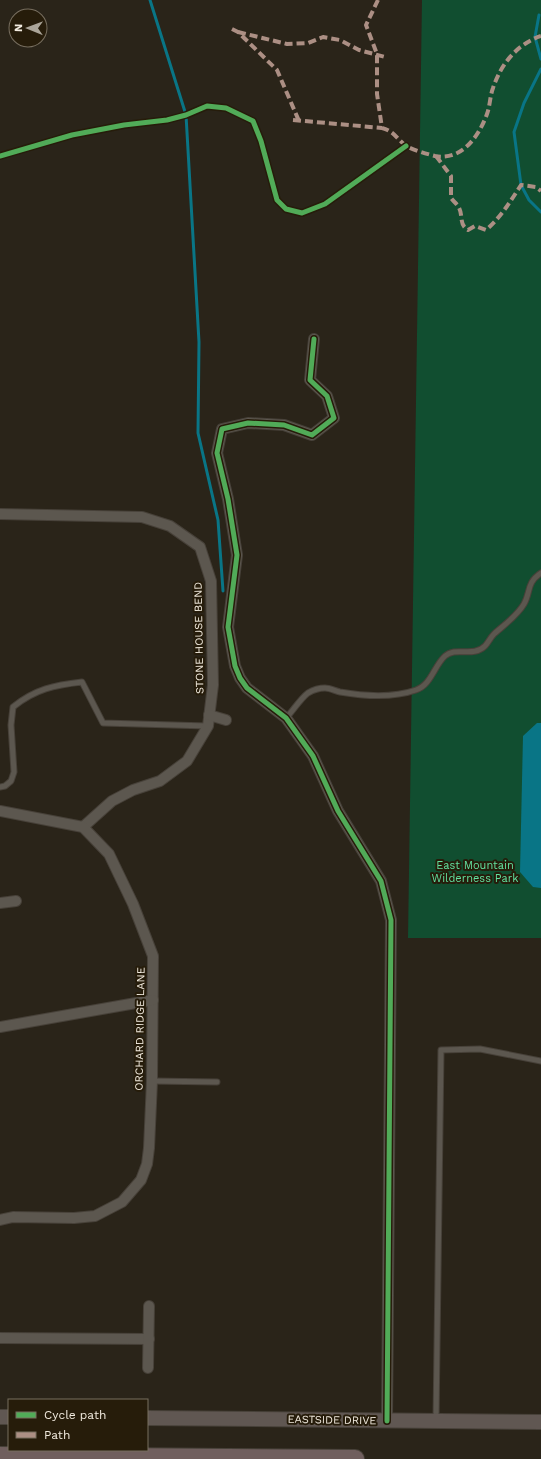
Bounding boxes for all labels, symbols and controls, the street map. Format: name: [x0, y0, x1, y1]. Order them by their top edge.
north arrow: [8, 8, 48, 48]
text: N: [12, 24, 25, 32]
street label: STONE HOUSE BEND: [192, 582, 206, 694]
park label: East Mountain Wilderness Park: [432, 859, 518, 885]
street label: ORCHARD RIDGE LANE: [132, 967, 148, 1091]
legend: [8, 1399, 148, 1451]
text: Cycle path: [44, 1408, 106, 1422]
street label: EASTSIDE DRIVE: [287, 1413, 377, 1427]
text: Path: [44, 1428, 70, 1442]

